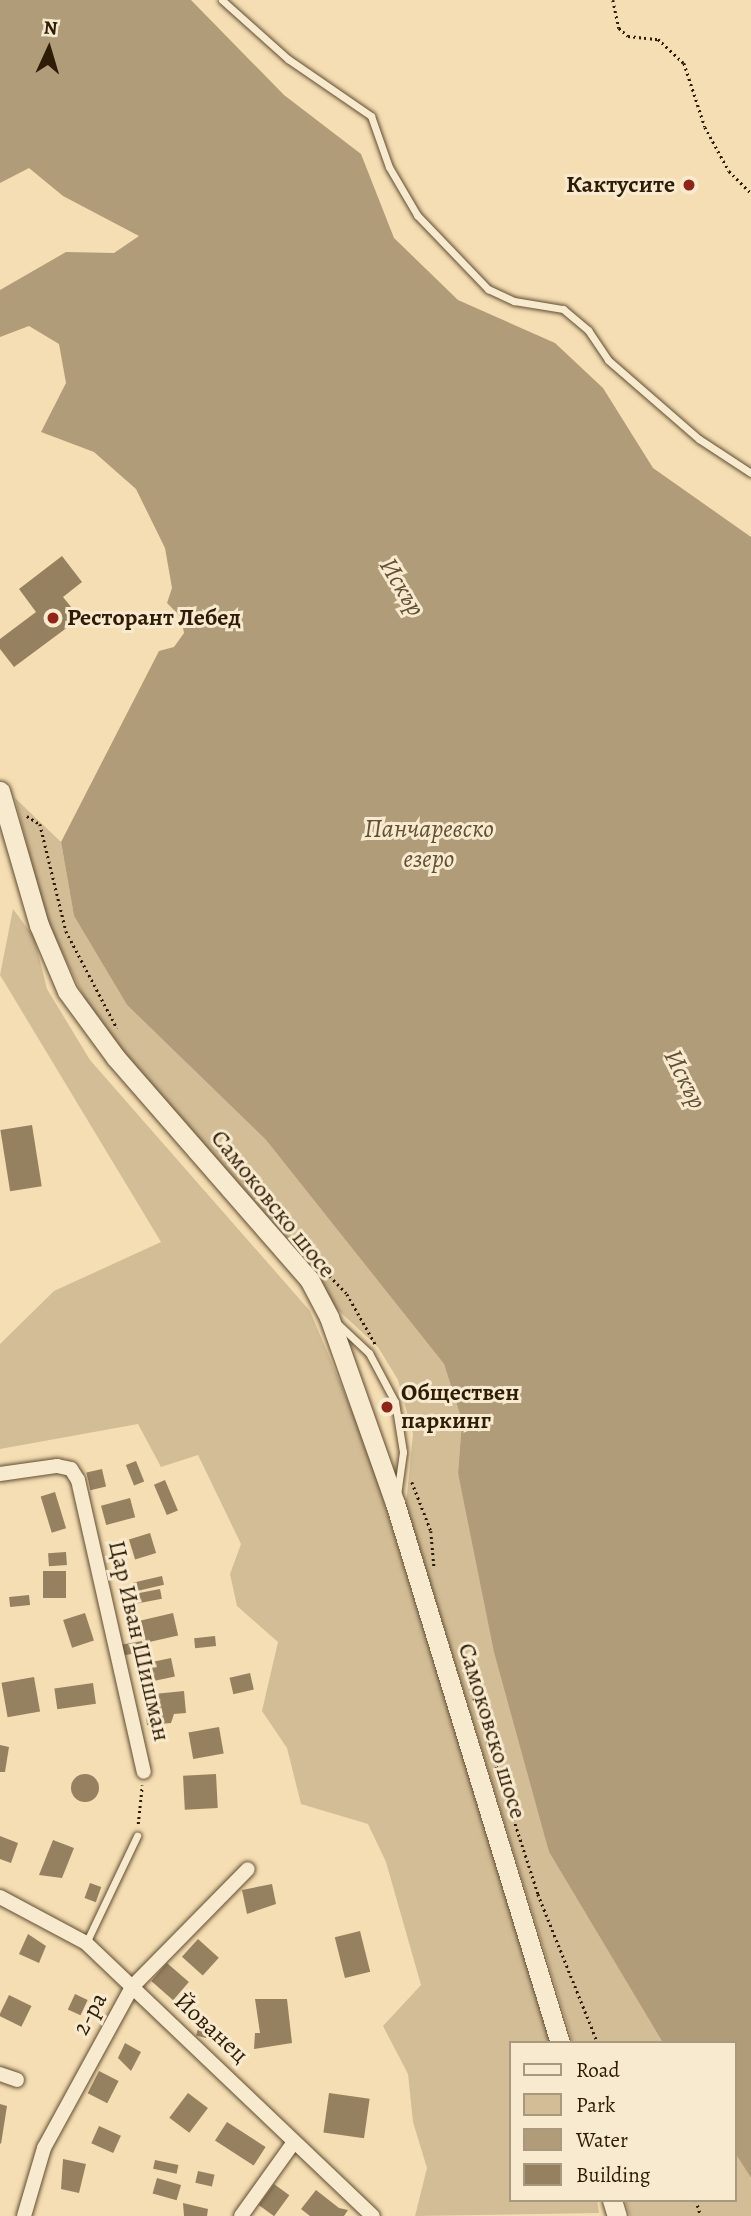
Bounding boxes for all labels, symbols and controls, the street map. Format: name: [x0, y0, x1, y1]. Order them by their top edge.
north arrow: [14, 14, 84, 84]
text: N: [43, 15, 58, 42]
place label: Кактусите: [566, 171, 675, 199]
marker: Кактусите: [681, 177, 697, 193]
water label: Искър: [373, 552, 431, 622]
place label: Ресторант Лебед: [67, 604, 241, 632]
marker: Ресторант Лебед: [45, 610, 61, 626]
water label: Панчаревско езеро: [364, 813, 494, 874]
water label: Искър: [657, 1044, 713, 1114]
street label: Самоковско шосе: [205, 1124, 341, 1284]
place label: Обществен паркинг: [401, 1379, 519, 1435]
marker: Обществен паркинг: [379, 1399, 395, 1415]
street label: Цар Иван Шишман: [102, 1538, 176, 1744]
street label: Самоковско шосе: [452, 1640, 532, 1822]
street label: Йованец: [168, 1987, 254, 2069]
street label: 2-ра: [67, 1988, 113, 2040]
legend: [510, 2041, 737, 2202]
text: Road: [576, 2056, 620, 2084]
text: Park: [576, 2091, 615, 2119]
text: Water: [576, 2126, 628, 2154]
text: Building: [576, 2161, 650, 2189]

